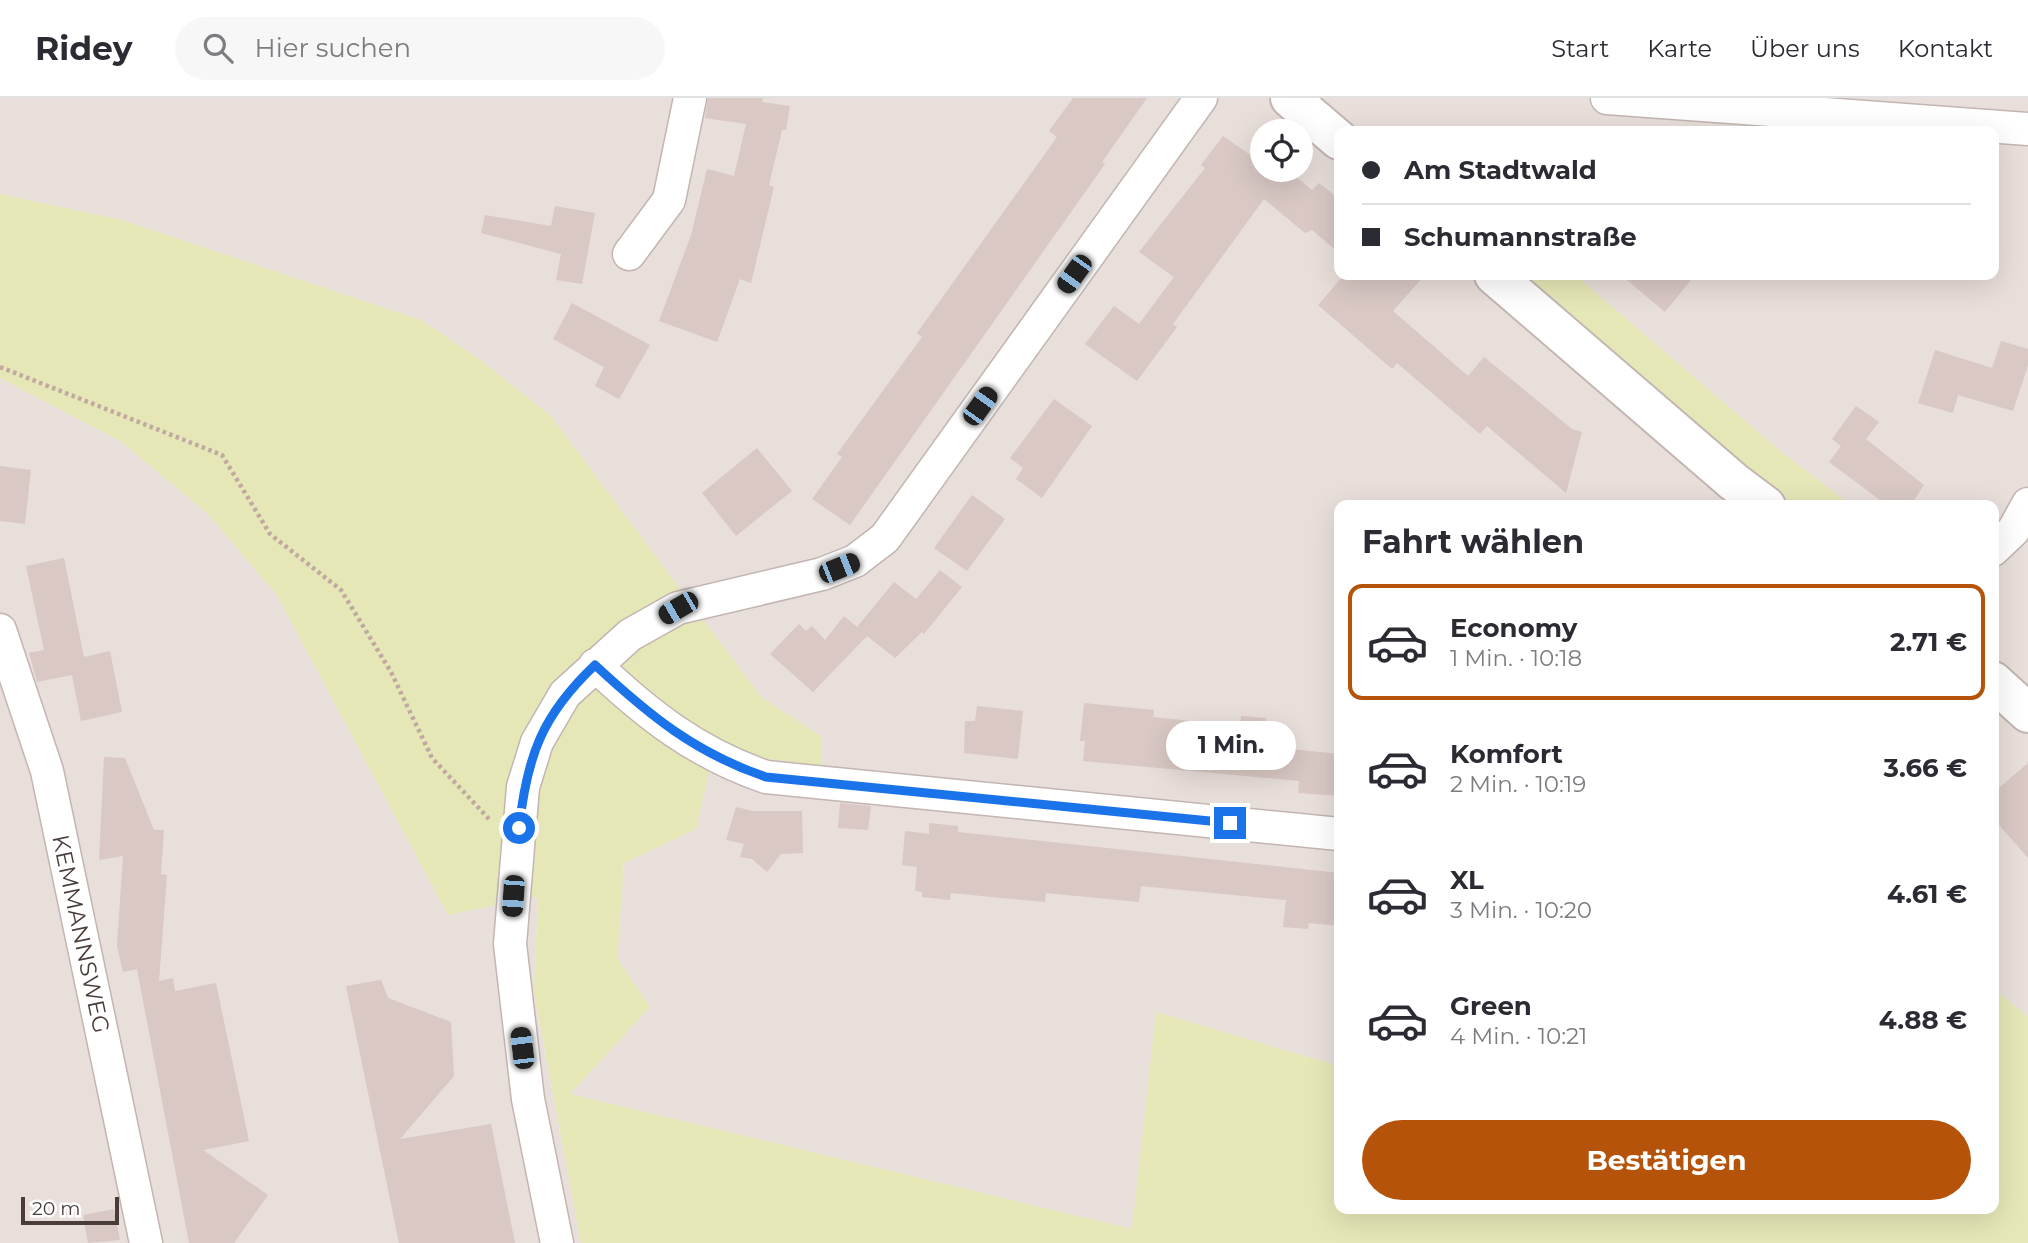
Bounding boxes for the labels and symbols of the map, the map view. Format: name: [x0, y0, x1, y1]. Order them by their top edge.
car: [1054, 251, 1095, 297]
car: [960, 383, 1001, 429]
car: [816, 550, 863, 586]
car: [655, 588, 702, 628]
callout: 1 Min.: [1165, 722, 1295, 770]
route end: [1214, 807, 1246, 839]
route start: [503, 812, 535, 844]
street label: KEMMANNSWEG: [46, 832, 116, 1036]
car: [502, 874, 525, 918]
car: [510, 1026, 535, 1070]
scale bar: [21, 1194, 119, 1226]

